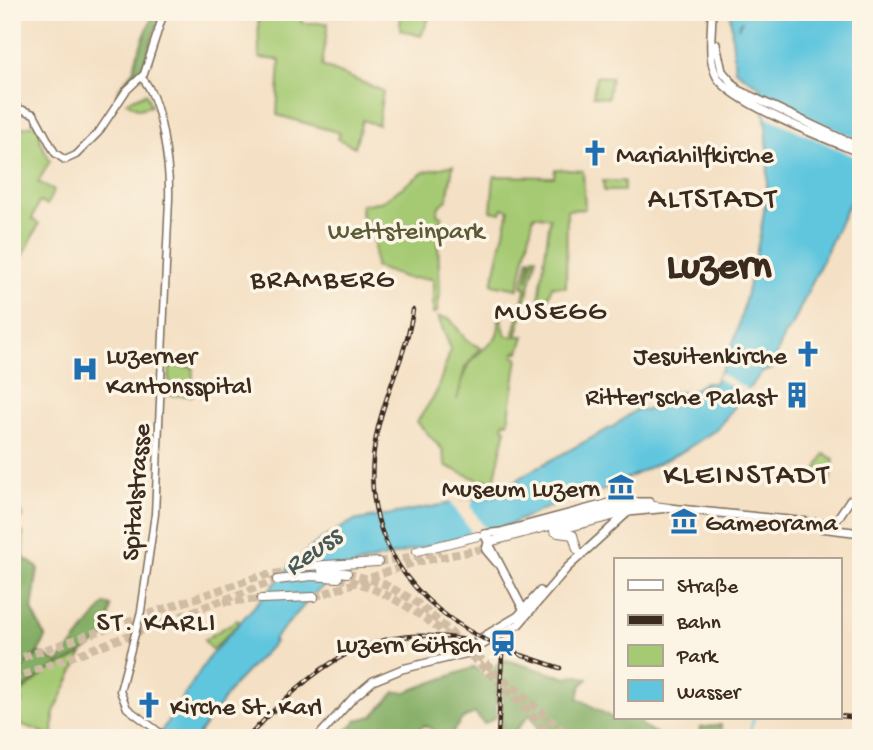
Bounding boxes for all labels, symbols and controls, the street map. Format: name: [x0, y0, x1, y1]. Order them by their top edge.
church icon: Mariahilfkirche: [580, 138, 610, 168]
place label: Mariahilfkirche: [616, 142, 774, 173]
district label: ALTSTADT: [648, 184, 778, 219]
park label: Wettsteinpark: [328, 218, 487, 249]
district label: Luzern: [667, 245, 772, 292]
district label: BRAMBERG: [249, 265, 396, 298]
district label: MUSEGG: [494, 297, 608, 330]
church icon: Jesuitenkirche: [793, 339, 823, 369]
place label: Luzerner Kantonsspital: [106, 343, 252, 404]
place label: Jesuitenkirche: [633, 343, 788, 374]
hospital icon: Luzerner Kantonsspital: [70, 354, 100, 384]
building icon: Ritter'sche Palast: [782, 380, 812, 410]
place label: Ritter'sche Palast: [585, 384, 778, 415]
street label: Spitalstrasse: [117, 422, 160, 562]
district label: KLEINSTADT: [663, 460, 831, 495]
museum icon: Museum Luzern: [606, 472, 636, 502]
place label: Museum Luzern: [442, 476, 601, 507]
museum icon: Gameorama: [669, 506, 699, 536]
place label: Gameorama: [705, 510, 839, 541]
water label: Reuss: [279, 519, 351, 584]
legend: [614, 558, 842, 718]
text: Straße: [677, 576, 739, 601]
district label: ST. KARLI: [97, 608, 217, 641]
text: Bahn: [676, 612, 721, 637]
station icon: Luzern Gütsch: [488, 628, 518, 658]
place label: Luzern Gütsch: [336, 632, 482, 663]
text: Park: [676, 646, 720, 671]
text: Wasser: [677, 682, 742, 707]
church icon: Kirche St. Karl: [134, 690, 164, 720]
place label: Kirche St. Karl: [170, 694, 322, 725]

